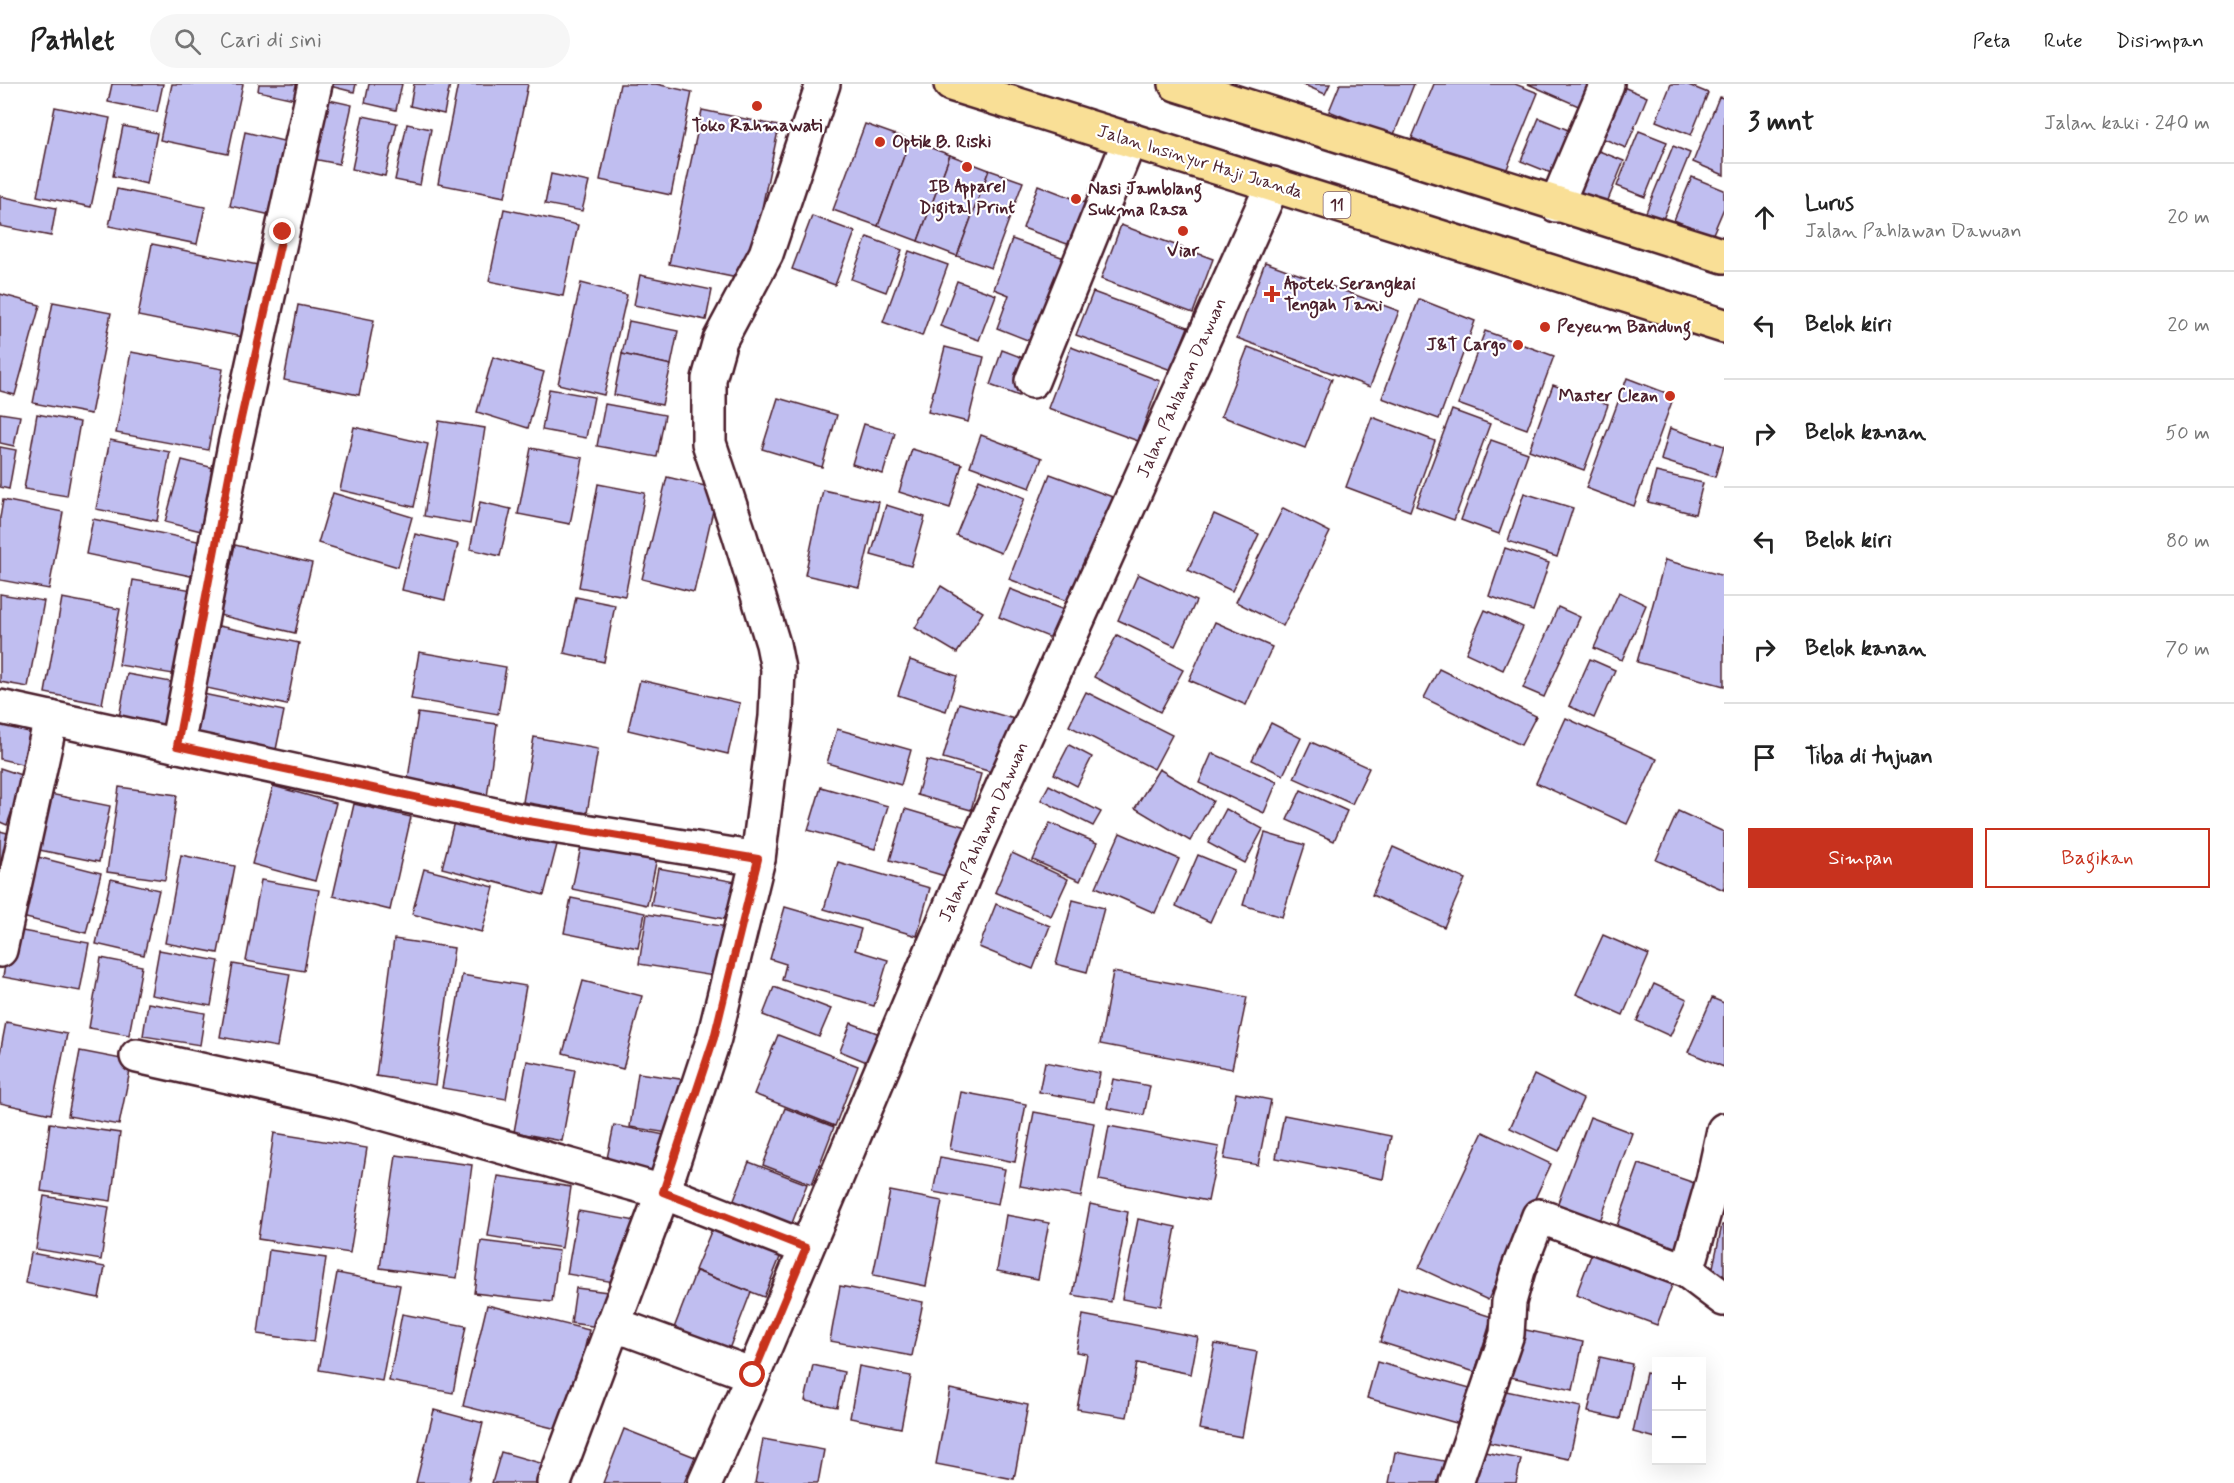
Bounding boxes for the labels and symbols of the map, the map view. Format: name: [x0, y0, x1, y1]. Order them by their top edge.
marker: Toko Rahmawati: [750, 99, 764, 113]
place label: Toko Rahmawati: [692, 114, 823, 138]
street label: Jalan Insinyur Haji Juanda: [1094, 119, 1306, 205]
place label: Optik B. Riski: [892, 130, 991, 154]
marker: Optik B. Riski: [873, 135, 887, 149]
marker: IB Apparel Digital Print: [960, 160, 974, 174]
place label: IB Apparel Digital Print: [919, 175, 1015, 222]
place label: Nasi Jamblang Sukma Rasa: [1088, 177, 1202, 222]
marker: Nasi Jamblang Sukma Rasa: [1069, 192, 1083, 206]
road number: 11: [1324, 192, 1350, 218]
route end: [269, 218, 295, 244]
marker: Viar: [1176, 224, 1190, 238]
place label: Viar: [1167, 239, 1200, 263]
place label: Apotek Serangkai Tengah Tani: [1284, 272, 1416, 319]
marker: Apotek Serangkai Tengah Tani: [1265, 287, 1279, 301]
street label: Jalan Pahlawan Dawuan: [1131, 294, 1233, 482]
place label: Peyeum Bandung: [1557, 315, 1691, 341]
marker: Peyeum Bandung: [1538, 320, 1552, 334]
place label: J&T Cargo: [1427, 333, 1506, 357]
marker: J&T Cargo: [1511, 338, 1525, 352]
place label: Master Clean: [1559, 384, 1658, 408]
marker: Master Clean: [1663, 389, 1677, 403]
street label: Jalan Pahlawan Dawuan: [933, 738, 1035, 926]
route start: [739, 1361, 765, 1387]

